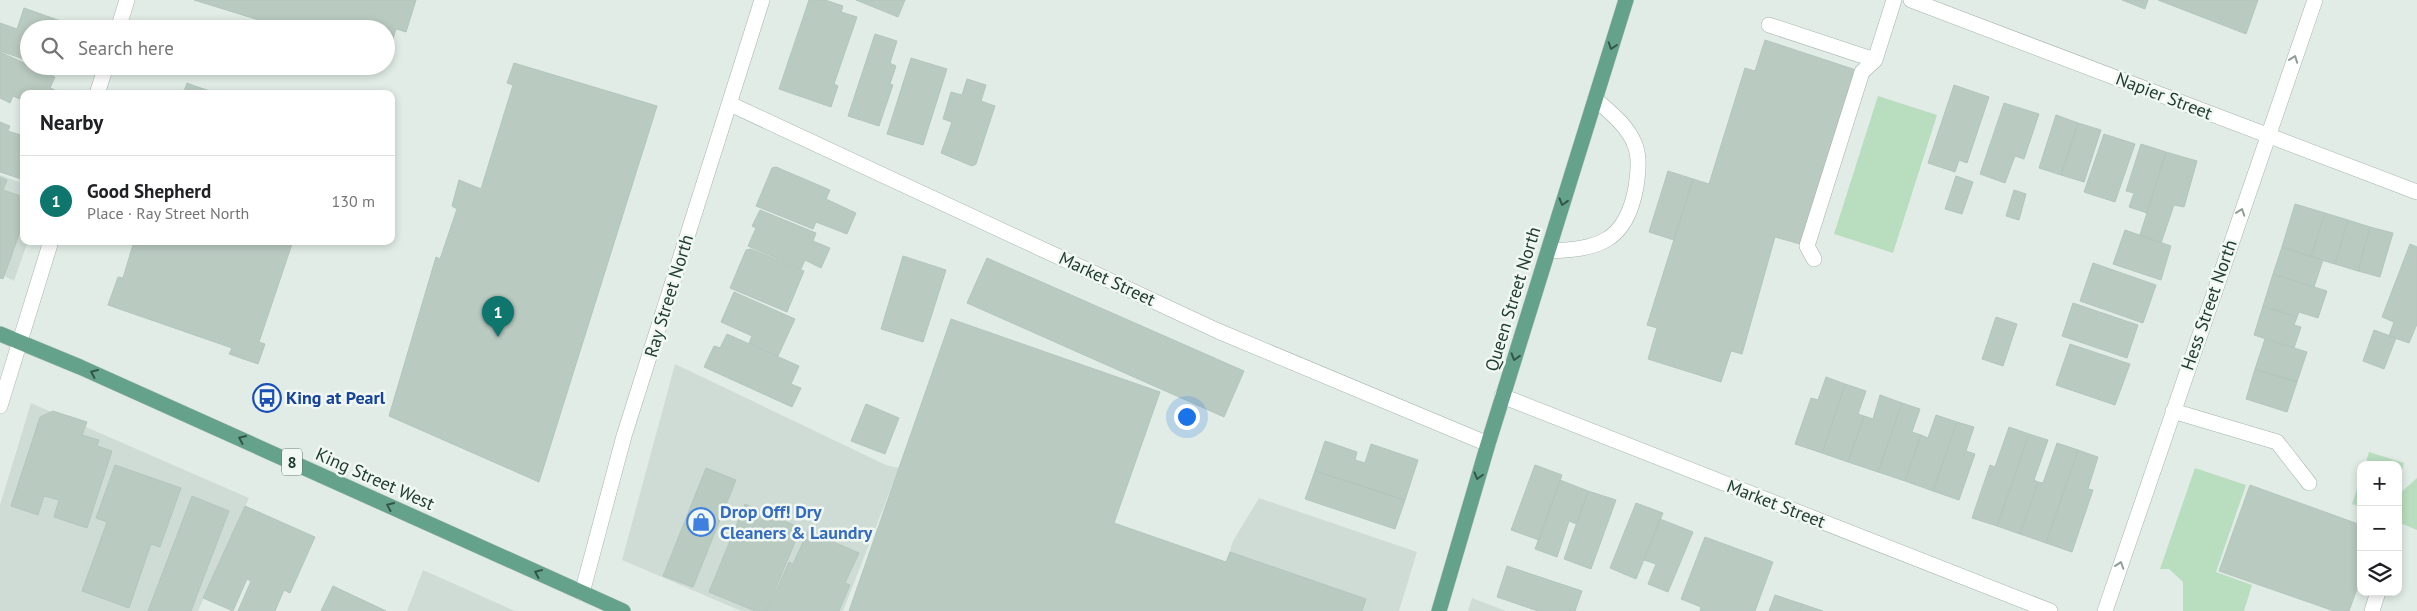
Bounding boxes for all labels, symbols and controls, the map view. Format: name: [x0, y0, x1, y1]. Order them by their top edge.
search box: [20, 20, 395, 75]
icon: search: [38, 34, 66, 62]
text: Search here: [78, 36, 174, 60]
one-way arrow: [1607, 42, 1617, 50]
one-way arrow: [2288, 55, 2298, 64]
street label: Napier Street: [2113, 67, 2216, 124]
text: Nearby: [40, 109, 103, 136]
text: Good Shepherd: [87, 179, 211, 203]
text: 1: [51, 191, 61, 211]
text: 130 m: [332, 191, 375, 211]
one-way arrow: [1559, 197, 1569, 205]
text: Place · Ray Street North: [87, 203, 249, 223]
one-way arrow: [2235, 209, 2245, 217]
street label: Queen Street North: [1480, 224, 1545, 374]
street label: Ray Street North: [639, 232, 698, 360]
street label: Hess Street North: [2175, 237, 2242, 373]
street label: Market Street: [1055, 246, 1159, 311]
pin: 1: [482, 296, 514, 337]
one-way arrow: [1510, 352, 1520, 360]
one-way arrow: [90, 369, 99, 379]
bus stop icon: King at Pearl: [252, 383, 282, 413]
place label: King at Pearl: [286, 386, 386, 409]
your location: [1174, 404, 1200, 430]
one-way arrow: [238, 435, 247, 446]
street label: King Street West: [312, 442, 438, 515]
road number: 8: [282, 448, 302, 476]
map controls: [2357, 461, 2402, 596]
button: +: [2357, 461, 2402, 506]
one-way arrow: [1473, 472, 1484, 481]
street label: Market Street: [1724, 474, 1829, 533]
place label: Drop Off! Dry Cleaners & Laundry: [720, 500, 873, 544]
one-way arrow: [386, 502, 395, 512]
button: −: [2357, 506, 2402, 551]
shop icon: Drop Off! Dry Cleaners & Laundry: [686, 507, 716, 537]
button: layers: [2357, 551, 2402, 596]
one-way arrow: [2115, 561, 2125, 570]
one-way arrow: [534, 569, 543, 579]

